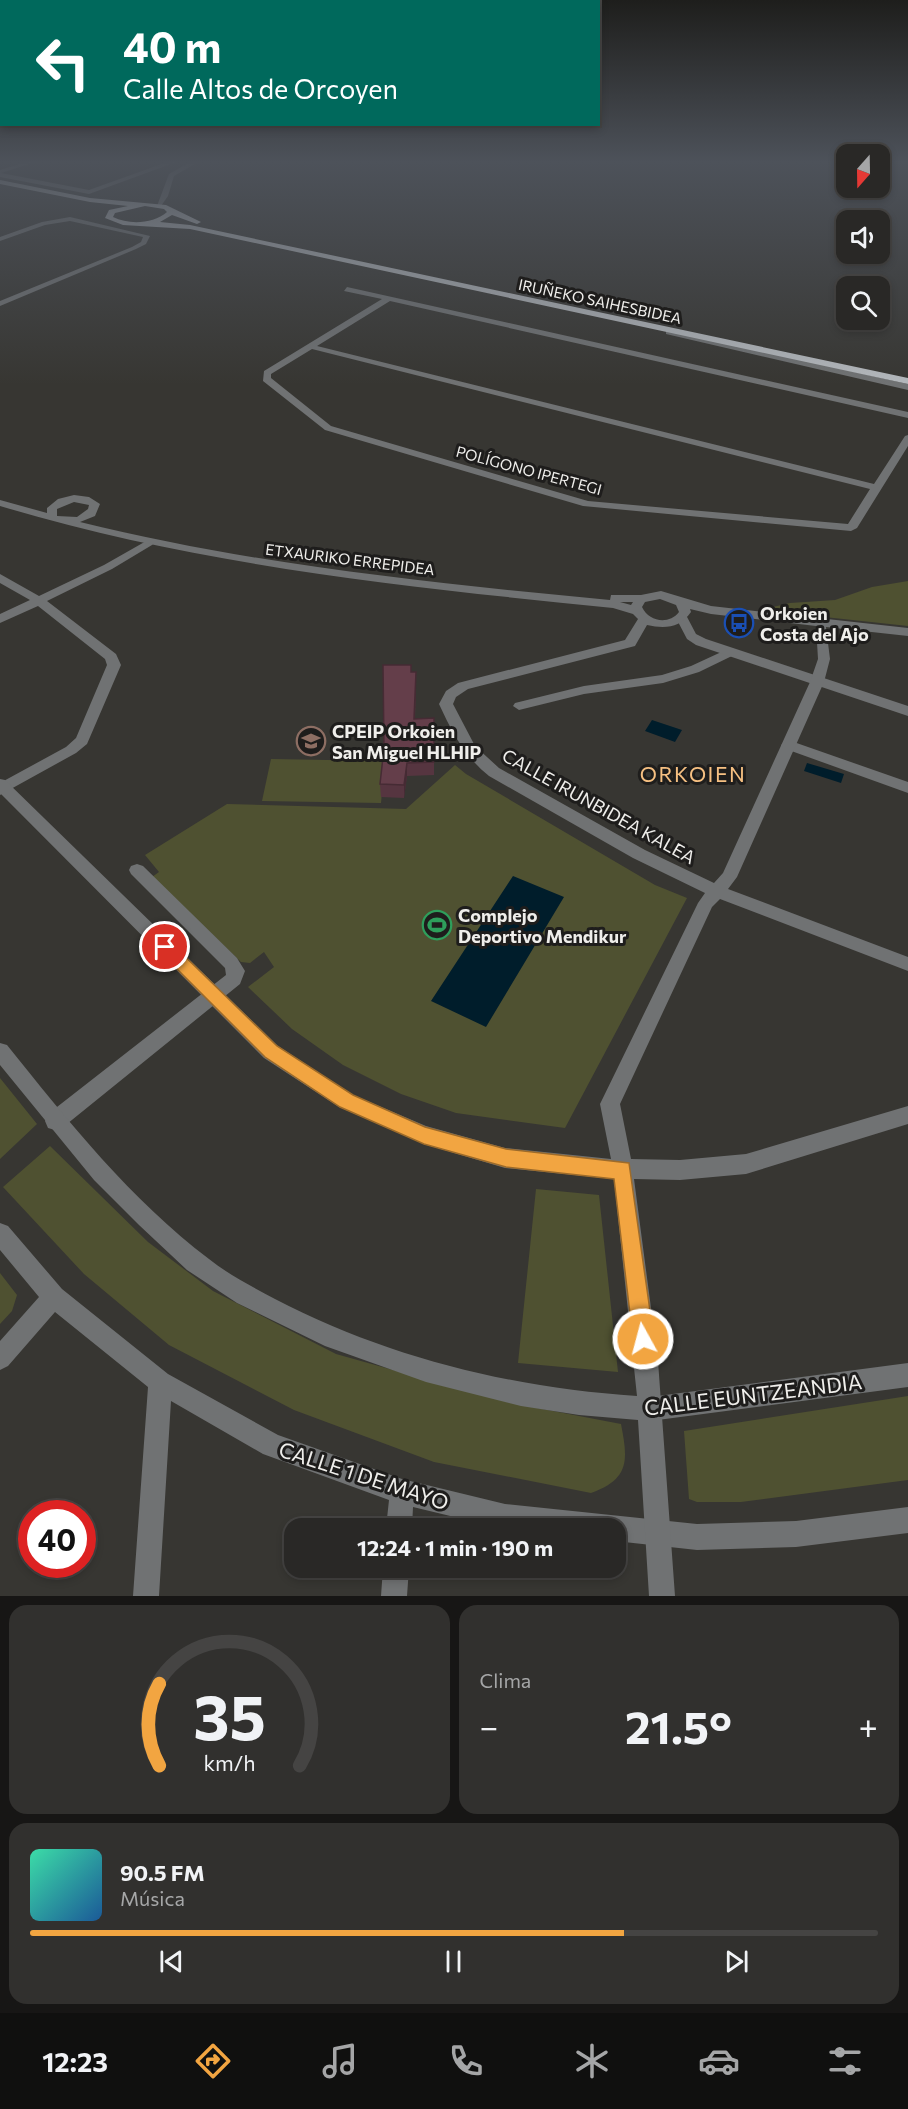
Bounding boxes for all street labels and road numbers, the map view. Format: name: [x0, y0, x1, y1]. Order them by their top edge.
street label: IRUÑEKO SAIHESBIDEA: [517, 275, 683, 327]
street label: POLÍGONO IPERTEGI: [454, 441, 604, 498]
street label: ETXAURIKO ERREPIDEA: [264, 540, 436, 578]
street label: CALLE IRUNBIDEA KALEA: [499, 744, 699, 868]
street label: CALLE EUNTZEANDIA: [643, 1368, 863, 1420]
street label: CALLE 1 DE MAYO: [276, 1436, 452, 1514]

